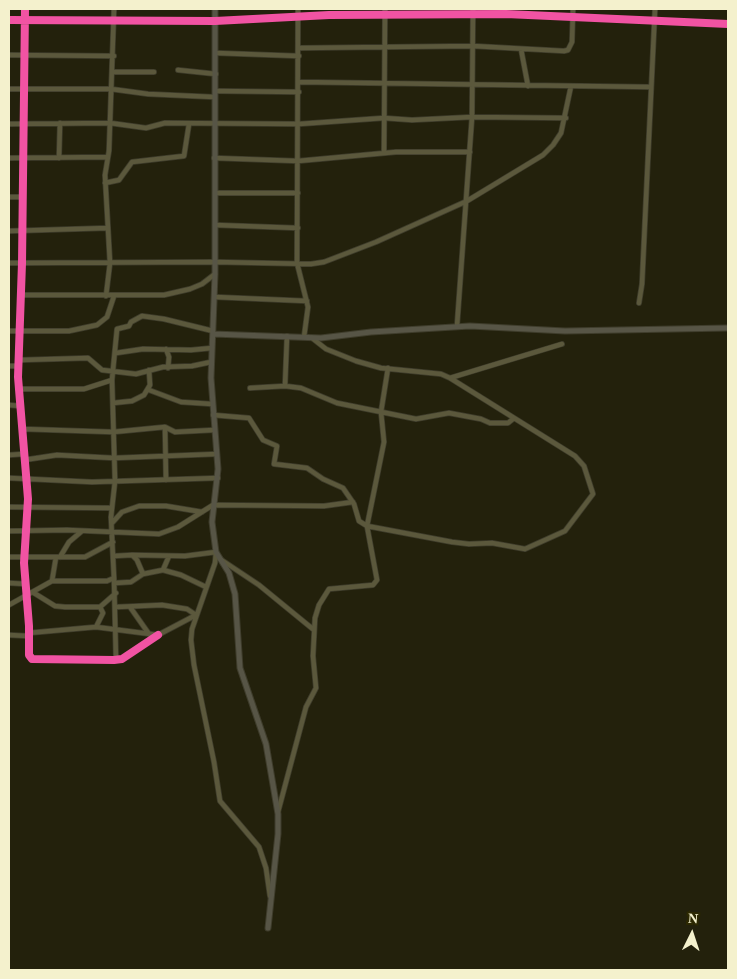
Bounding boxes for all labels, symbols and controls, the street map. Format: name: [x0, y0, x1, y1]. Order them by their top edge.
north arrow: [667, 909, 717, 959]
text: N: [688, 911, 699, 926]

